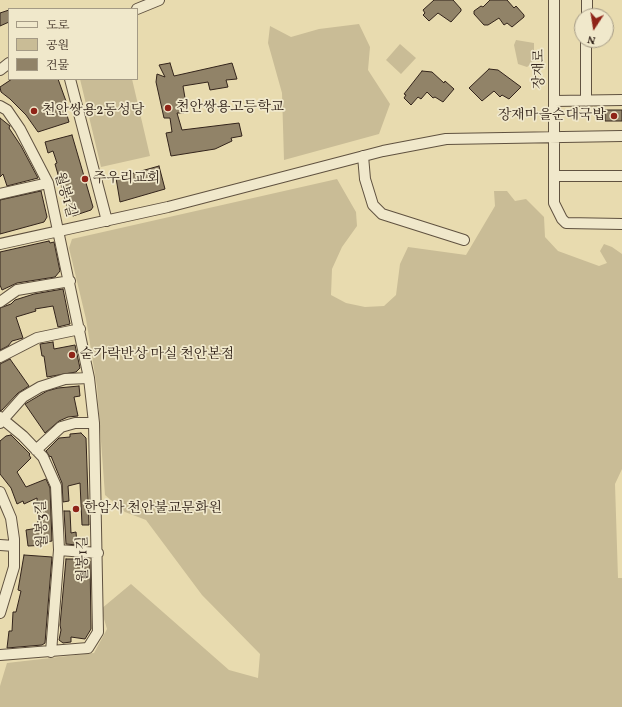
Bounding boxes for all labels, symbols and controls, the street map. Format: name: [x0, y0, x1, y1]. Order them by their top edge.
legend: [8, 8, 138, 80]
north arrow: [574, 8, 614, 48]
text: 도로: [46, 18, 69, 34]
text: N: [586, 31, 597, 47]
text: 공원: [46, 38, 69, 54]
street label: 장재로: [532, 49, 548, 89]
text: 건물: [46, 58, 69, 74]
place label: 천안쌍용고등학교: [176, 100, 284, 116]
place label: 천안쌍용2동성당: [42, 103, 144, 119]
marker: 천안쌍용고등학교: [163, 103, 173, 113]
marker: 천안쌍용2동성당: [29, 106, 39, 116]
place label: 장재마을순대국밥: [498, 108, 606, 124]
marker: 장재마을순대국밥: [609, 111, 619, 121]
street label: 월봉1길: [50, 171, 78, 219]
place label: 주우리교회: [93, 171, 161, 187]
marker: 주우리교회: [80, 174, 90, 184]
place label: 숟가락반상 마실 천안본점: [80, 347, 234, 363]
marker: 숟가락반상 마실 천안본점: [67, 350, 77, 360]
street label: 월봉3길: [34, 500, 52, 548]
place label: 한암사 천안불교문화원: [84, 501, 222, 517]
marker: 한암사 천안불교문화원: [71, 504, 81, 514]
street label: 월봉1길: [75, 536, 93, 582]

